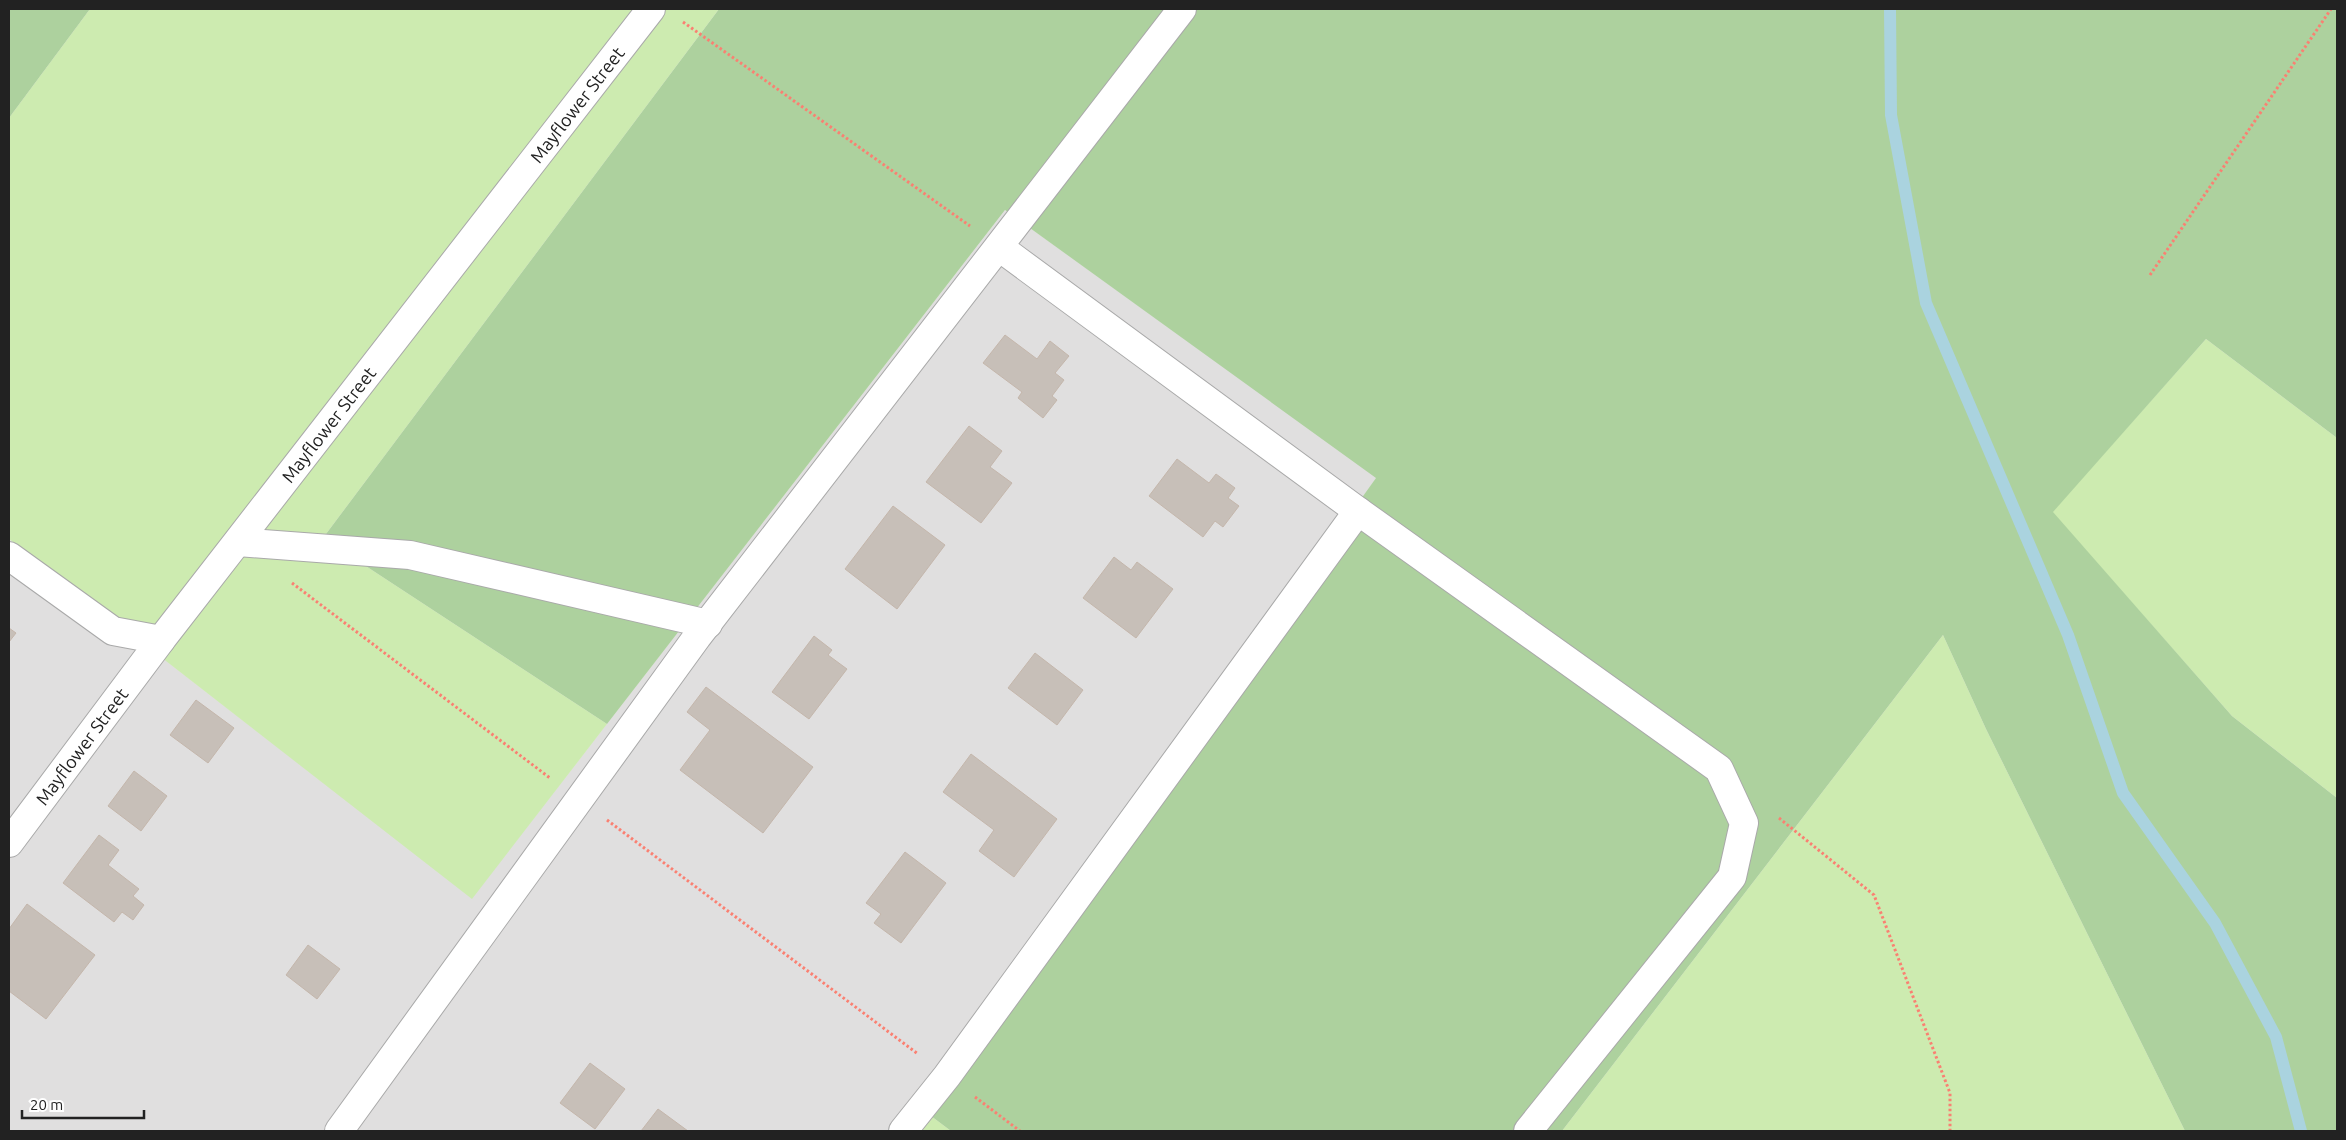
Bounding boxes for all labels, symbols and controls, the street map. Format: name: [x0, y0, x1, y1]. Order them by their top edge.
street label: Mayflower Street: [526, 43, 628, 166]
street label: Mayflower Street: [277, 363, 379, 486]
street label: Mayflower Street: [31, 684, 132, 808]
scale bar: [22, 1088, 145, 1120]
text: 20 m: [30, 1096, 63, 1113]

